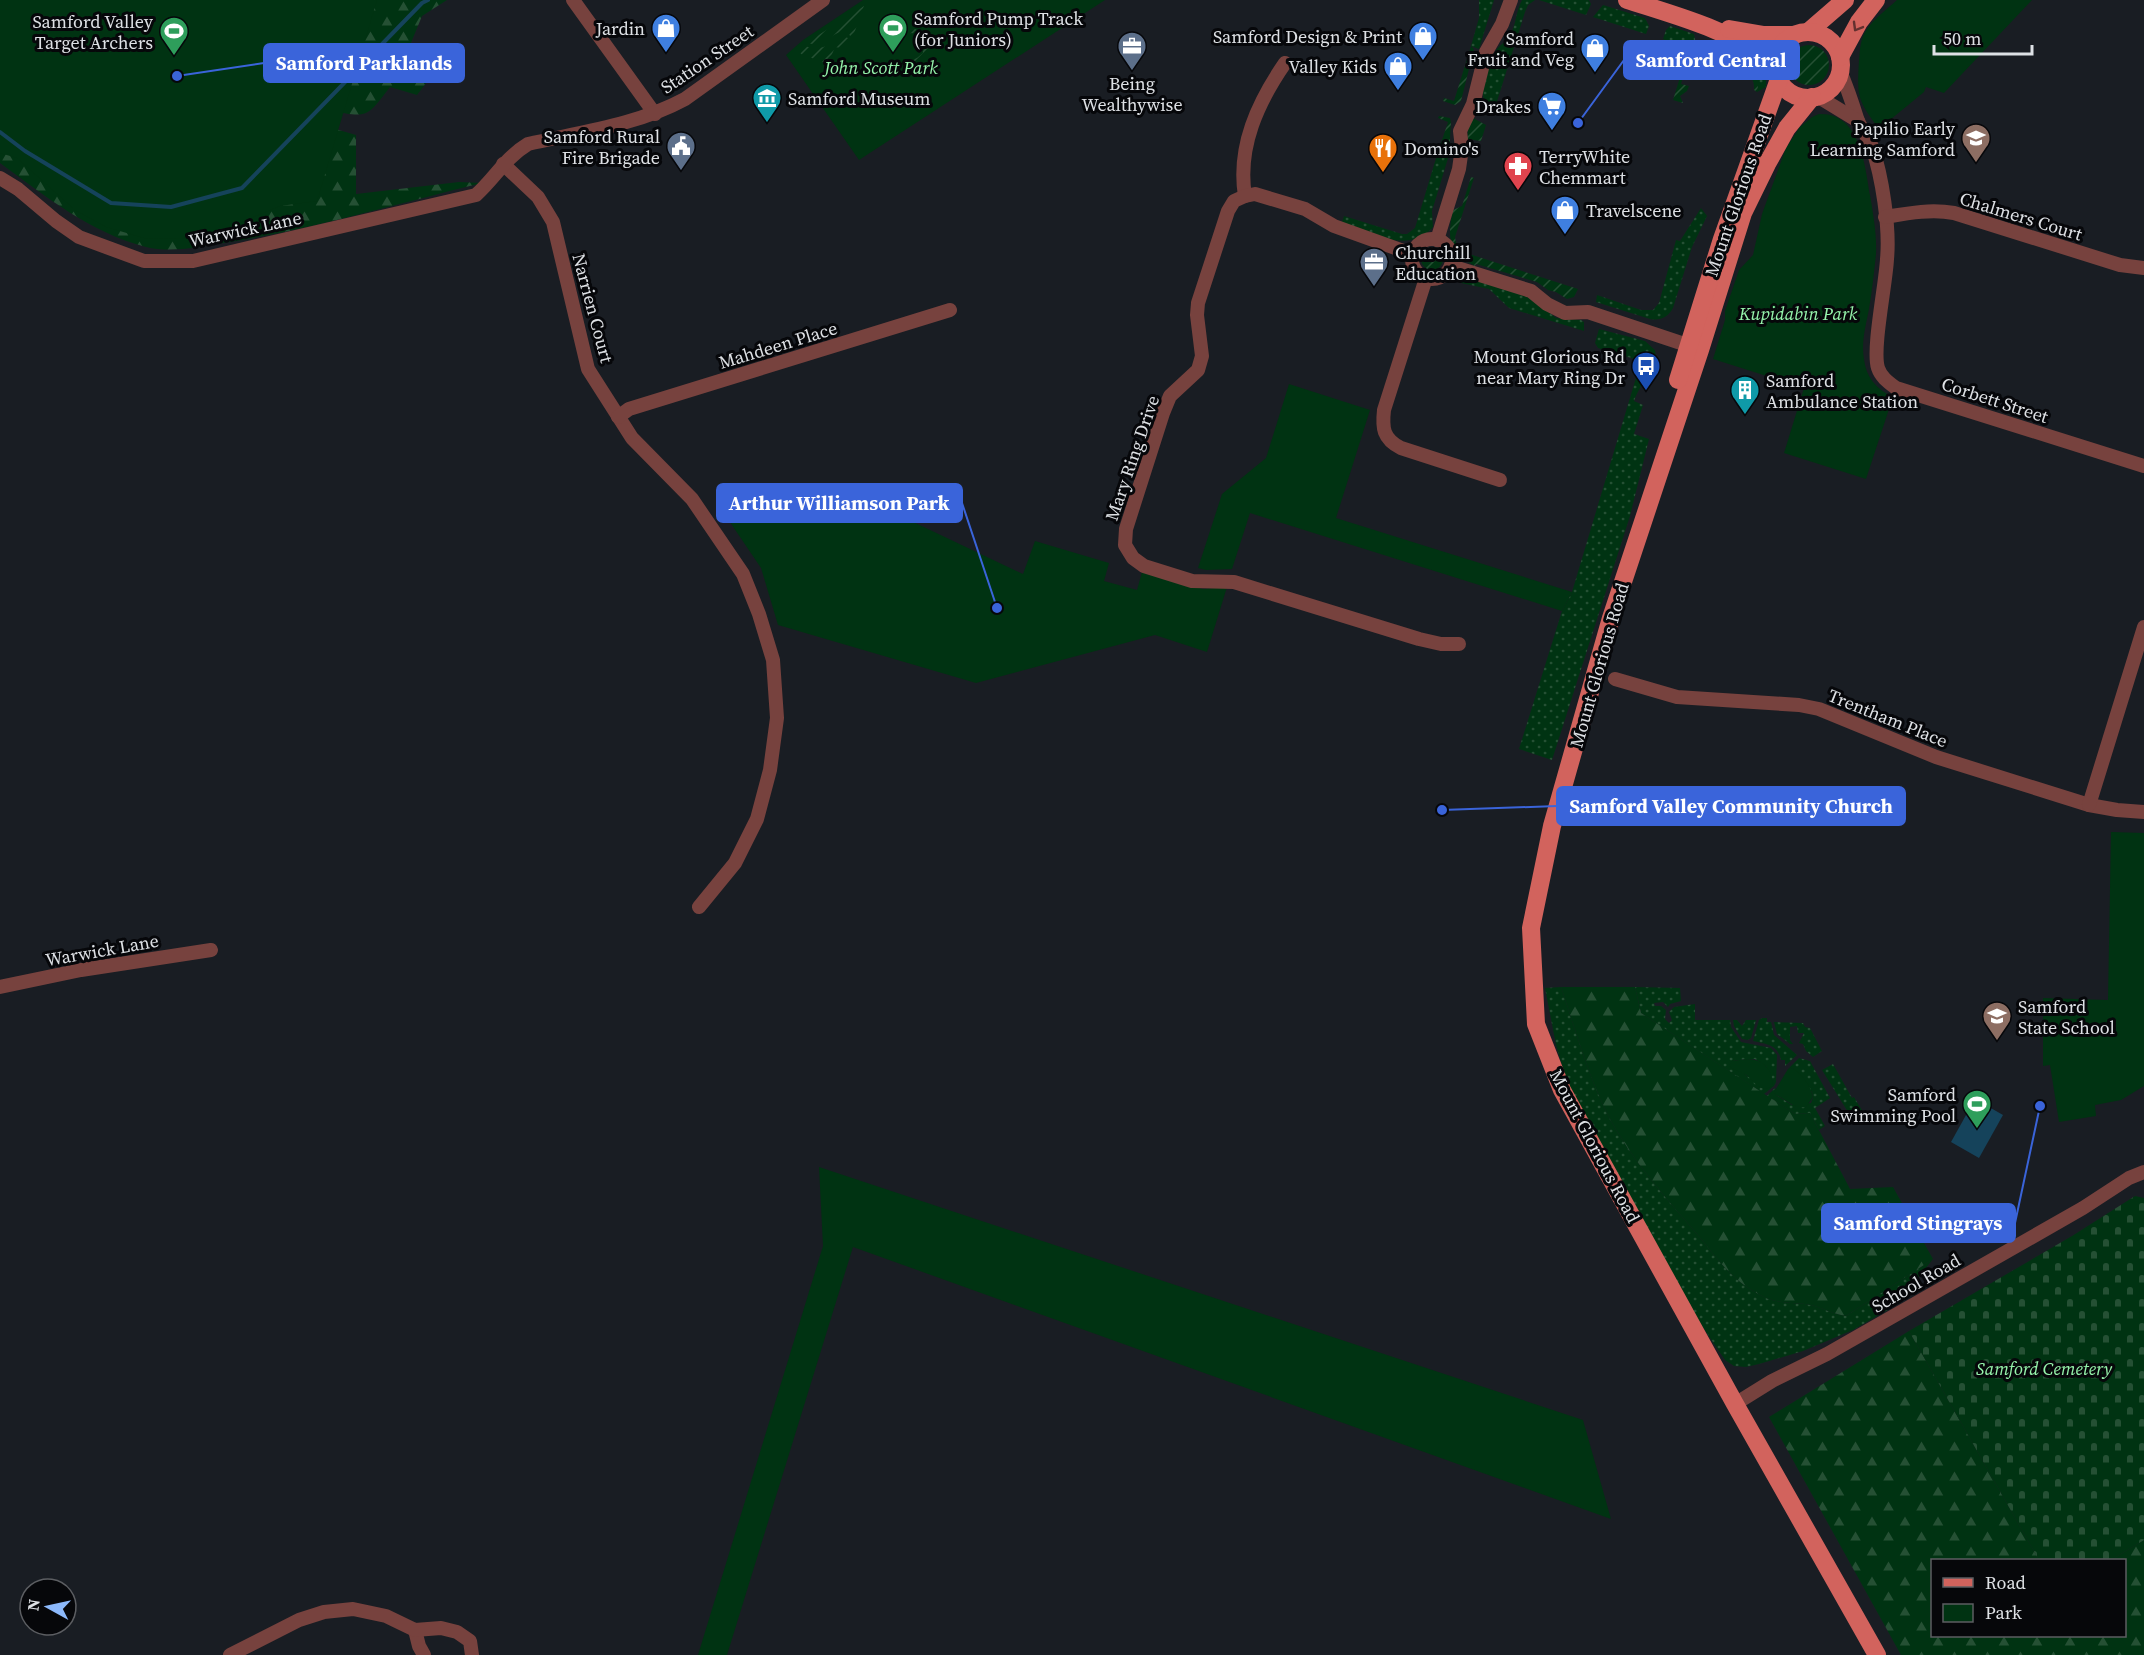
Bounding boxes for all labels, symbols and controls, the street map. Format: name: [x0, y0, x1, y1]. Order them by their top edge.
place label: Samford Pump Track (for Juniors): [914, 6, 1083, 52]
place label: Samford Valley Target Archers: [32, 9, 154, 55]
shop icon: Jardin: [650, 12, 682, 54]
sports icon: Samford Pump Track (for Juniors): [877, 12, 909, 54]
sports icon: Samford Valley Target Archers: [158, 15, 190, 57]
place label: Jardin: [595, 16, 645, 41]
scale bar: [1934, 18, 2032, 56]
street label: Station Street: [656, 19, 758, 99]
shop icon: Samford Design & Print: [1407, 20, 1439, 62]
one-way arrow: [1852, 21, 1864, 31]
place label: Samford Design & Print: [1213, 24, 1402, 49]
place label: Samford Fruit and Veg: [1467, 26, 1574, 72]
text: 50 m: [1943, 26, 1981, 51]
office icon: Being Wealthywise: [1116, 30, 1148, 72]
shop icon: Samford Fruit and Veg: [1579, 32, 1611, 74]
callout: Samford Central: [1624, 41, 1799, 79]
callout: Samford Parklands: [264, 44, 464, 82]
text: Samford Central: [1635, 46, 1787, 74]
text: Samford Parklands: [276, 49, 452, 77]
shop icon: Valley Kids: [1382, 50, 1414, 92]
place label: Valley Kids: [1289, 54, 1377, 79]
park label: John Scott Park: [821, 55, 938, 80]
place label: Being Wealthywise: [1081, 71, 1183, 117]
museum icon: Samford Museum: [751, 82, 783, 124]
place label: Samford Museum: [788, 86, 930, 111]
supermarket icon: Drakes: [1536, 90, 1568, 132]
place label: Drakes: [1475, 94, 1531, 119]
street label: Mount Glorious Road: [1698, 110, 1778, 280]
place label: Papilio Early Learning Samford: [1810, 116, 1956, 162]
school or university icon: Papilio Early Learning Samford: [1960, 122, 1992, 164]
place label: Samford Rural Fire Brigade: [544, 124, 660, 170]
public building icon: Samford Rural Fire Brigade: [665, 130, 697, 172]
restaurant icon: Domino's: [1367, 132, 1399, 174]
place label: Domino's: [1404, 136, 1479, 161]
place label: TerryWhite Chemmart: [1539, 144, 1630, 190]
pharmacy icon: TerryWhite Chemmart: [1502, 150, 1534, 192]
street label: Chalmers Court: [1957, 185, 2085, 247]
shop icon: Travelscene: [1549, 194, 1581, 236]
place label: Travelscene: [1586, 198, 1682, 223]
street label: Warwick Lane: [186, 205, 304, 253]
place label: Churchill Education: [1395, 240, 1476, 286]
office icon: Churchill Education: [1358, 246, 1390, 288]
street label: Narrien Court: [566, 251, 620, 366]
park label: Kupidabin Park: [1738, 301, 1858, 326]
street label: Mahdeen Place: [716, 315, 840, 375]
place label: Mount Glorious Rd near Mary Ring Dr: [1474, 344, 1625, 390]
bus stop icon: Mount Glorious Rd near Mary Ring Dr: [1630, 350, 1662, 392]
place label: Samford Ambulance Station: [1766, 368, 1918, 414]
street label: Corbett Street: [1938, 371, 2052, 429]
building icon: Samford Ambulance Station: [1729, 374, 1761, 416]
street label: Mary Ring Drive: [1099, 392, 1165, 524]
callout: Arthur Williamson Park: [717, 484, 962, 522]
text: Arthur Williamson Park: [728, 489, 950, 517]
street label: Mount Glorious Road: [1563, 580, 1635, 750]
street label: Trentham Place: [1825, 683, 1951, 753]
callout: Samford Valley Community Church: [1557, 787, 1905, 825]
text: Samford Valley Community Church: [1569, 792, 1893, 820]
street label: Warwick Lane: [43, 928, 161, 972]
place label: Samford State School: [2018, 994, 2115, 1040]
school or university icon: Samford State School: [1981, 1000, 2013, 1042]
street label: Mount Glorious Road: [1544, 1065, 1646, 1227]
place label: Samford Swimming Pool: [1831, 1082, 1956, 1128]
sports icon: Samford Swimming Pool: [1961, 1088, 1993, 1130]
callout: Samford Stingrays: [1822, 1204, 2015, 1242]
text: Samford Stingrays: [1834, 1209, 2002, 1237]
street label: School Road: [1867, 1248, 1965, 1318]
park label: Samford Cemetery: [1976, 1356, 2112, 1381]
legend: [1931, 1559, 2126, 1637]
text: Road: [1985, 1570, 2026, 1595]
north arrow: [18, 1577, 78, 1637]
text: N: [21, 1597, 45, 1612]
text: Park: [1985, 1600, 2022, 1625]

